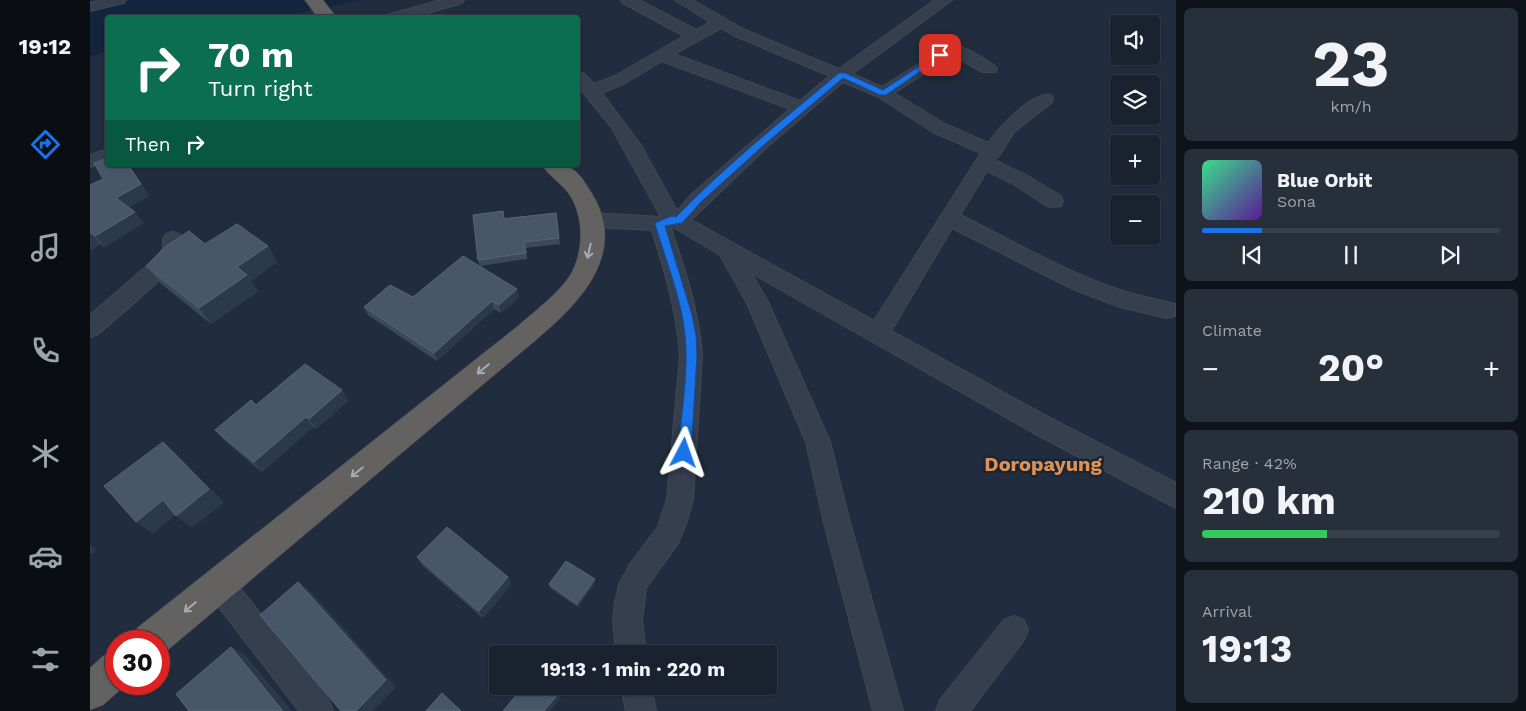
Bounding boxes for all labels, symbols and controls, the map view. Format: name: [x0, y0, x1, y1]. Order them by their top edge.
map controls: [1110, 15, 1160, 245]
button: sound: [1110, 15, 1160, 65]
text: 23: [1312, 26, 1390, 102]
text: 19:12: [19, 34, 71, 59]
text: 70 m: [208, 34, 294, 76]
pin: [919, 34, 961, 76]
icon: right: [125, 35, 190, 100]
icon: arrive: [926, 41, 954, 69]
button: layers: [1110, 75, 1160, 125]
text: Turn right: [208, 76, 313, 101]
text: km/h: [1330, 97, 1372, 116]
icon: directions: [28, 127, 63, 162]
icon: right: [181, 130, 209, 158]
text: Then: [125, 133, 171, 156]
button: +: [1110, 135, 1160, 185]
text: Blue Orbit: [1277, 169, 1372, 192]
text: Sona: [1277, 192, 1316, 211]
button: −: [1110, 195, 1160, 245]
icon: music: [28, 230, 63, 265]
icon: previous: [1238, 241, 1266, 269]
icon: pause: [1337, 241, 1365, 269]
icon: next: [1436, 241, 1464, 269]
one-way arrow: [584, 242, 593, 258]
text: Climate: [1202, 321, 1262, 340]
icon: phone: [28, 333, 63, 368]
text: 20°: [1318, 346, 1384, 390]
text: −: [1202, 352, 1219, 385]
text: +: [1483, 352, 1500, 385]
one-way arrow: [477, 363, 490, 374]
position arrow: [657, 426, 709, 478]
icon: climate: [28, 436, 63, 471]
district label: Doropayung: [984, 452, 1103, 476]
text: Range · 42%: [1202, 454, 1297, 473]
one-way arrow: [351, 466, 364, 477]
text: 210 km: [1202, 479, 1336, 523]
icon: car: [28, 539, 63, 574]
one-way arrow: [184, 601, 197, 612]
text: Arrival: [1202, 602, 1252, 621]
text: 19:13: [1202, 627, 1292, 671]
speed limit sign: 30: [105, 630, 170, 695]
icon: filters: [28, 642, 63, 677]
text: 19:13 · 1 min · 220 m: [541, 658, 725, 681]

